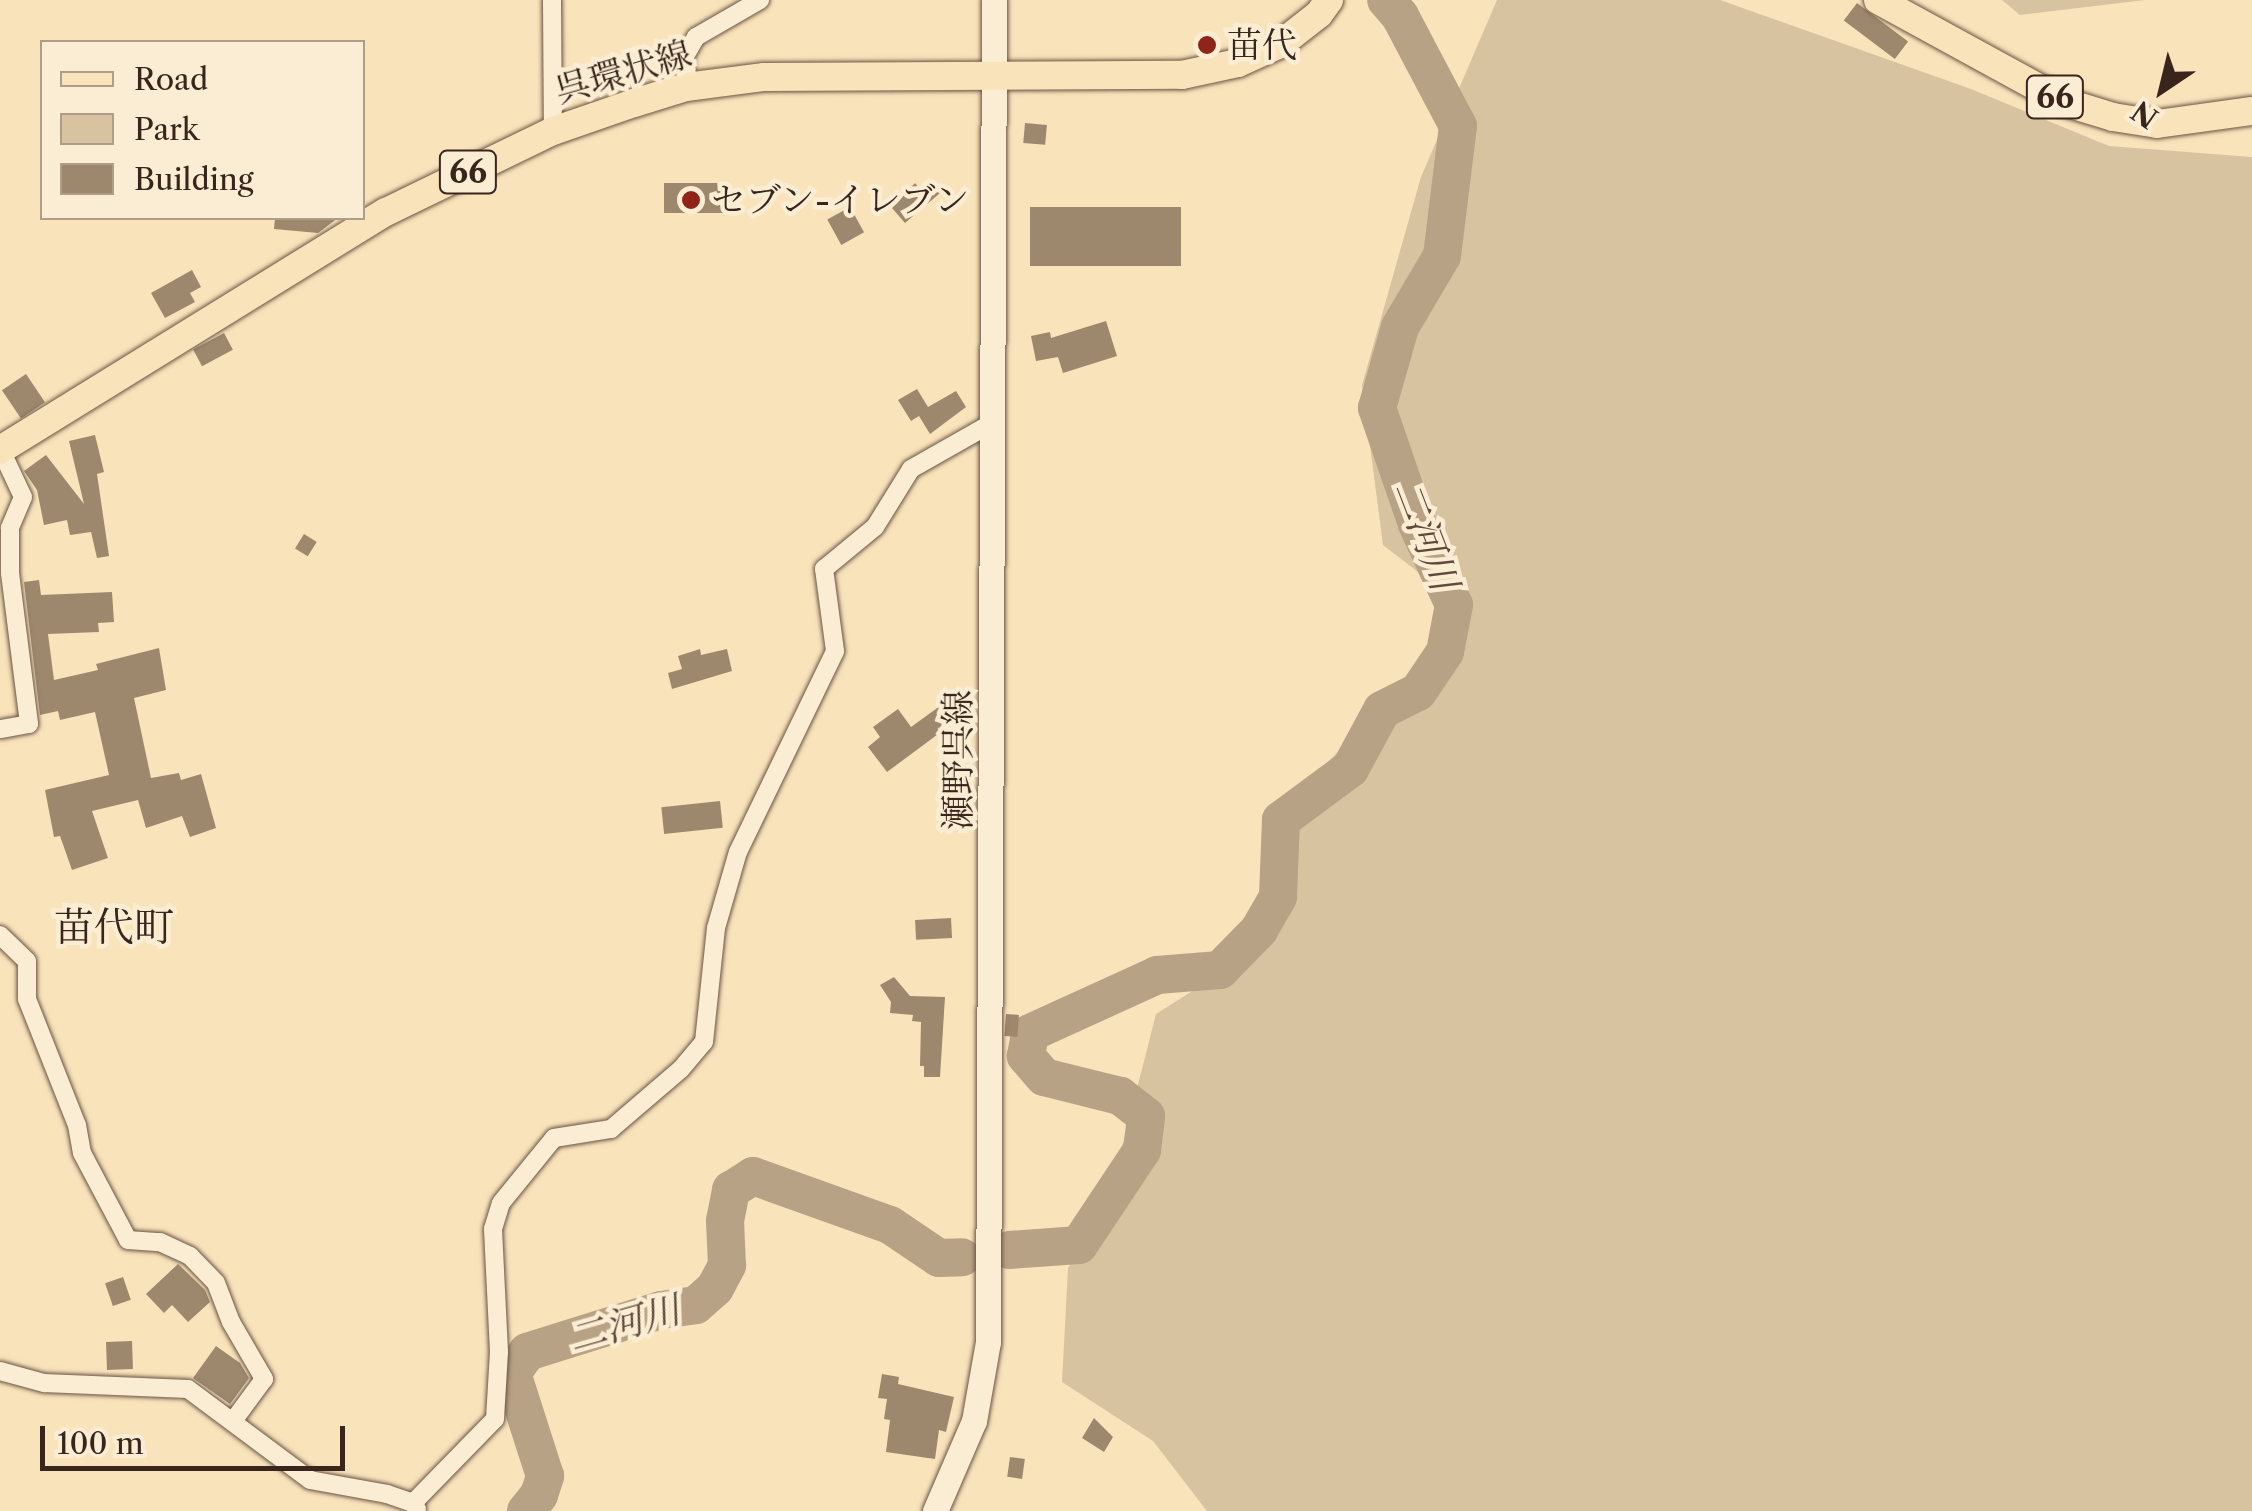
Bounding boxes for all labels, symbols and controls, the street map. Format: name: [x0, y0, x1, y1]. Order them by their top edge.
place label: 苗代: [1227, 24, 1297, 66]
street label: 呉環状線: [550, 33, 696, 111]
marker: 苗代: [1196, 34, 1218, 56]
legend: [40, 40, 365, 220]
north arrow: [2112, 40, 2212, 140]
text: Road: [134, 61, 208, 98]
road number: 66: [2025, 70, 2085, 124]
text: N: [2125, 94, 2165, 135]
text: Park: [134, 111, 199, 148]
road number: 66: [438, 145, 498, 199]
text: Building: [134, 161, 254, 198]
place label: セブン-イレブン: [711, 179, 972, 221]
marker: セブン-イレブン: [680, 189, 702, 211]
water label: 二河川: [1384, 474, 1468, 596]
street label: 瀬野呉線: [937, 690, 979, 830]
district label: 苗代町: [54, 903, 174, 951]
water label: 二河川: [563, 1286, 685, 1362]
scale bar: [45, 1406, 350, 1468]
text: 100 m: [57, 1425, 144, 1462]

